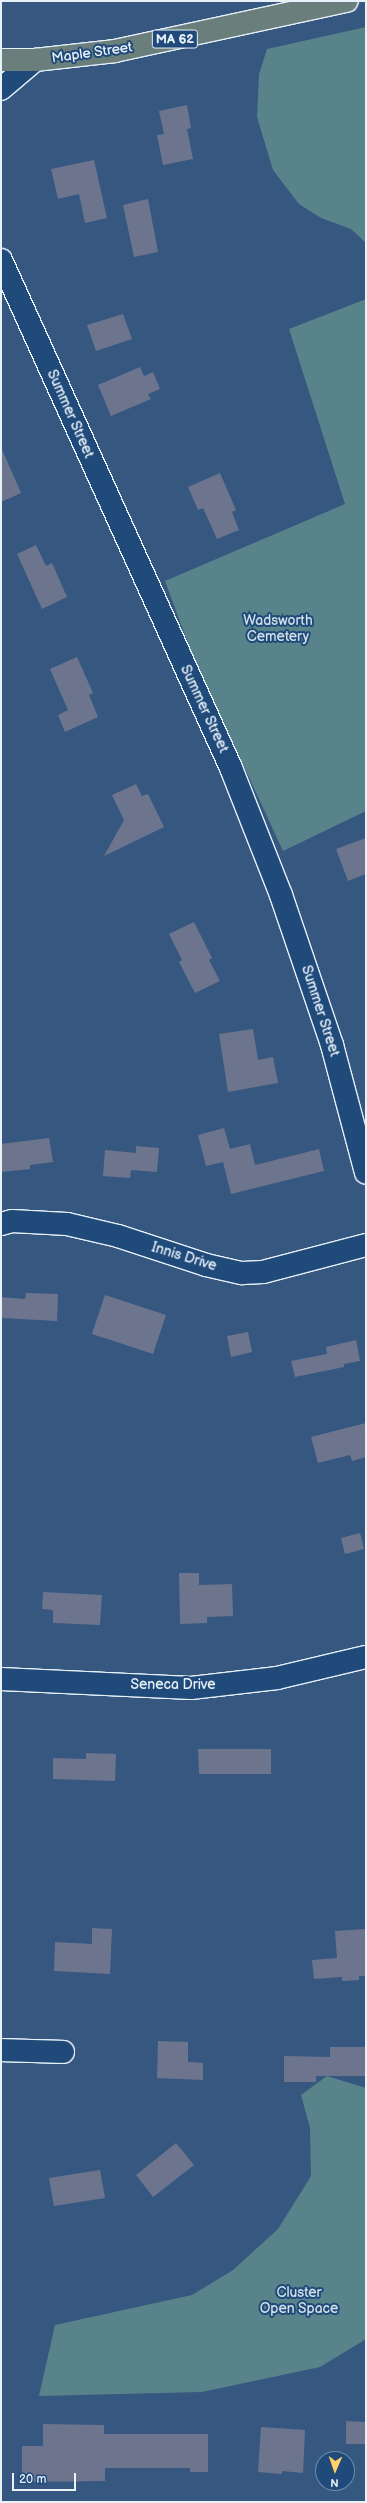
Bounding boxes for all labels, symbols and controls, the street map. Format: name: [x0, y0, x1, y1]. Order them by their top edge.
road number: MA 62: [151, 28, 199, 50]
street label: Maple Street: [50, 39, 134, 67]
street label: Summer Street: [43, 367, 97, 461]
park label: Wadsworth Cemetery: [243, 613, 313, 646]
street label: Summer Street: [176, 662, 232, 756]
street label: Summer Street: [297, 963, 343, 1059]
street label: Innis Drive: [149, 1239, 219, 1275]
street label: Seneca Drive: [130, 1677, 216, 1693]
park label: Cluster Open Space: [259, 2285, 339, 2318]
north arrow: [315, 2451, 355, 2491]
scale bar: [14, 2465, 78, 2491]
text: 20 m: [19, 2472, 46, 2487]
text: N: [330, 2476, 339, 2489]

